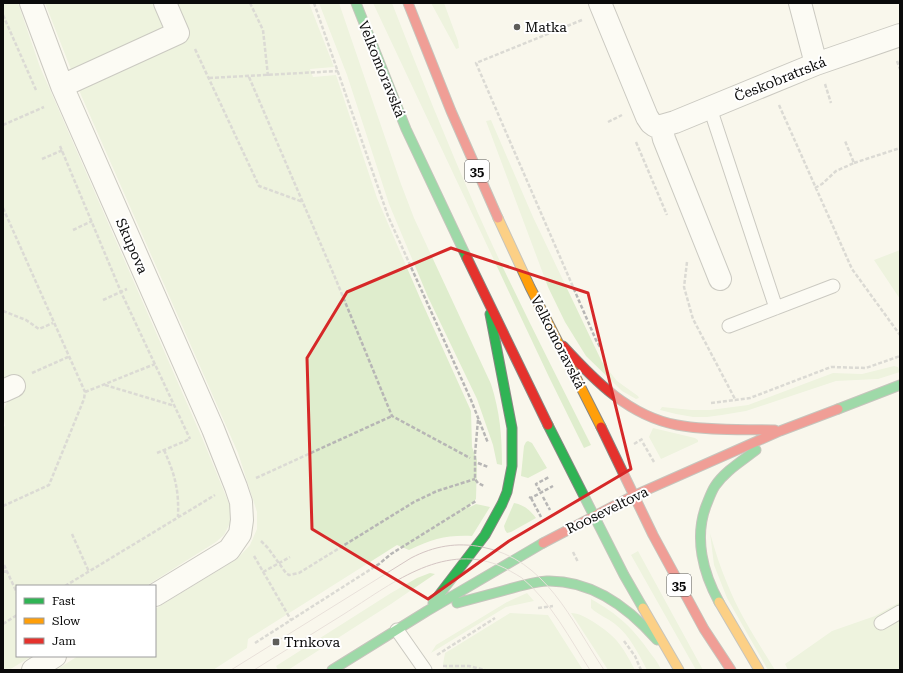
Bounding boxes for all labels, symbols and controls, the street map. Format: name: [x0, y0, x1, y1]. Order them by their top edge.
street label: Velkomoravská: [355, 18, 409, 120]
place label: Matka: [525, 19, 567, 35]
marker: Matka: [512, 22, 522, 32]
street label: Českobratrská: [732, 53, 828, 105]
road number: 35: [465, 160, 489, 182]
street label: Skupova: [113, 216, 151, 277]
street label: Velkomoravská: [528, 293, 589, 392]
street label: Rooseveltova: [563, 483, 651, 537]
road number: 35: [667, 574, 691, 596]
legend: [16, 585, 156, 657]
text: Fast: [52, 594, 76, 608]
text: Slow: [52, 614, 80, 628]
text: Jam: [52, 634, 76, 648]
place label: Trnkova: [284, 634, 340, 650]
marker: Trnkova: [271, 637, 281, 647]

